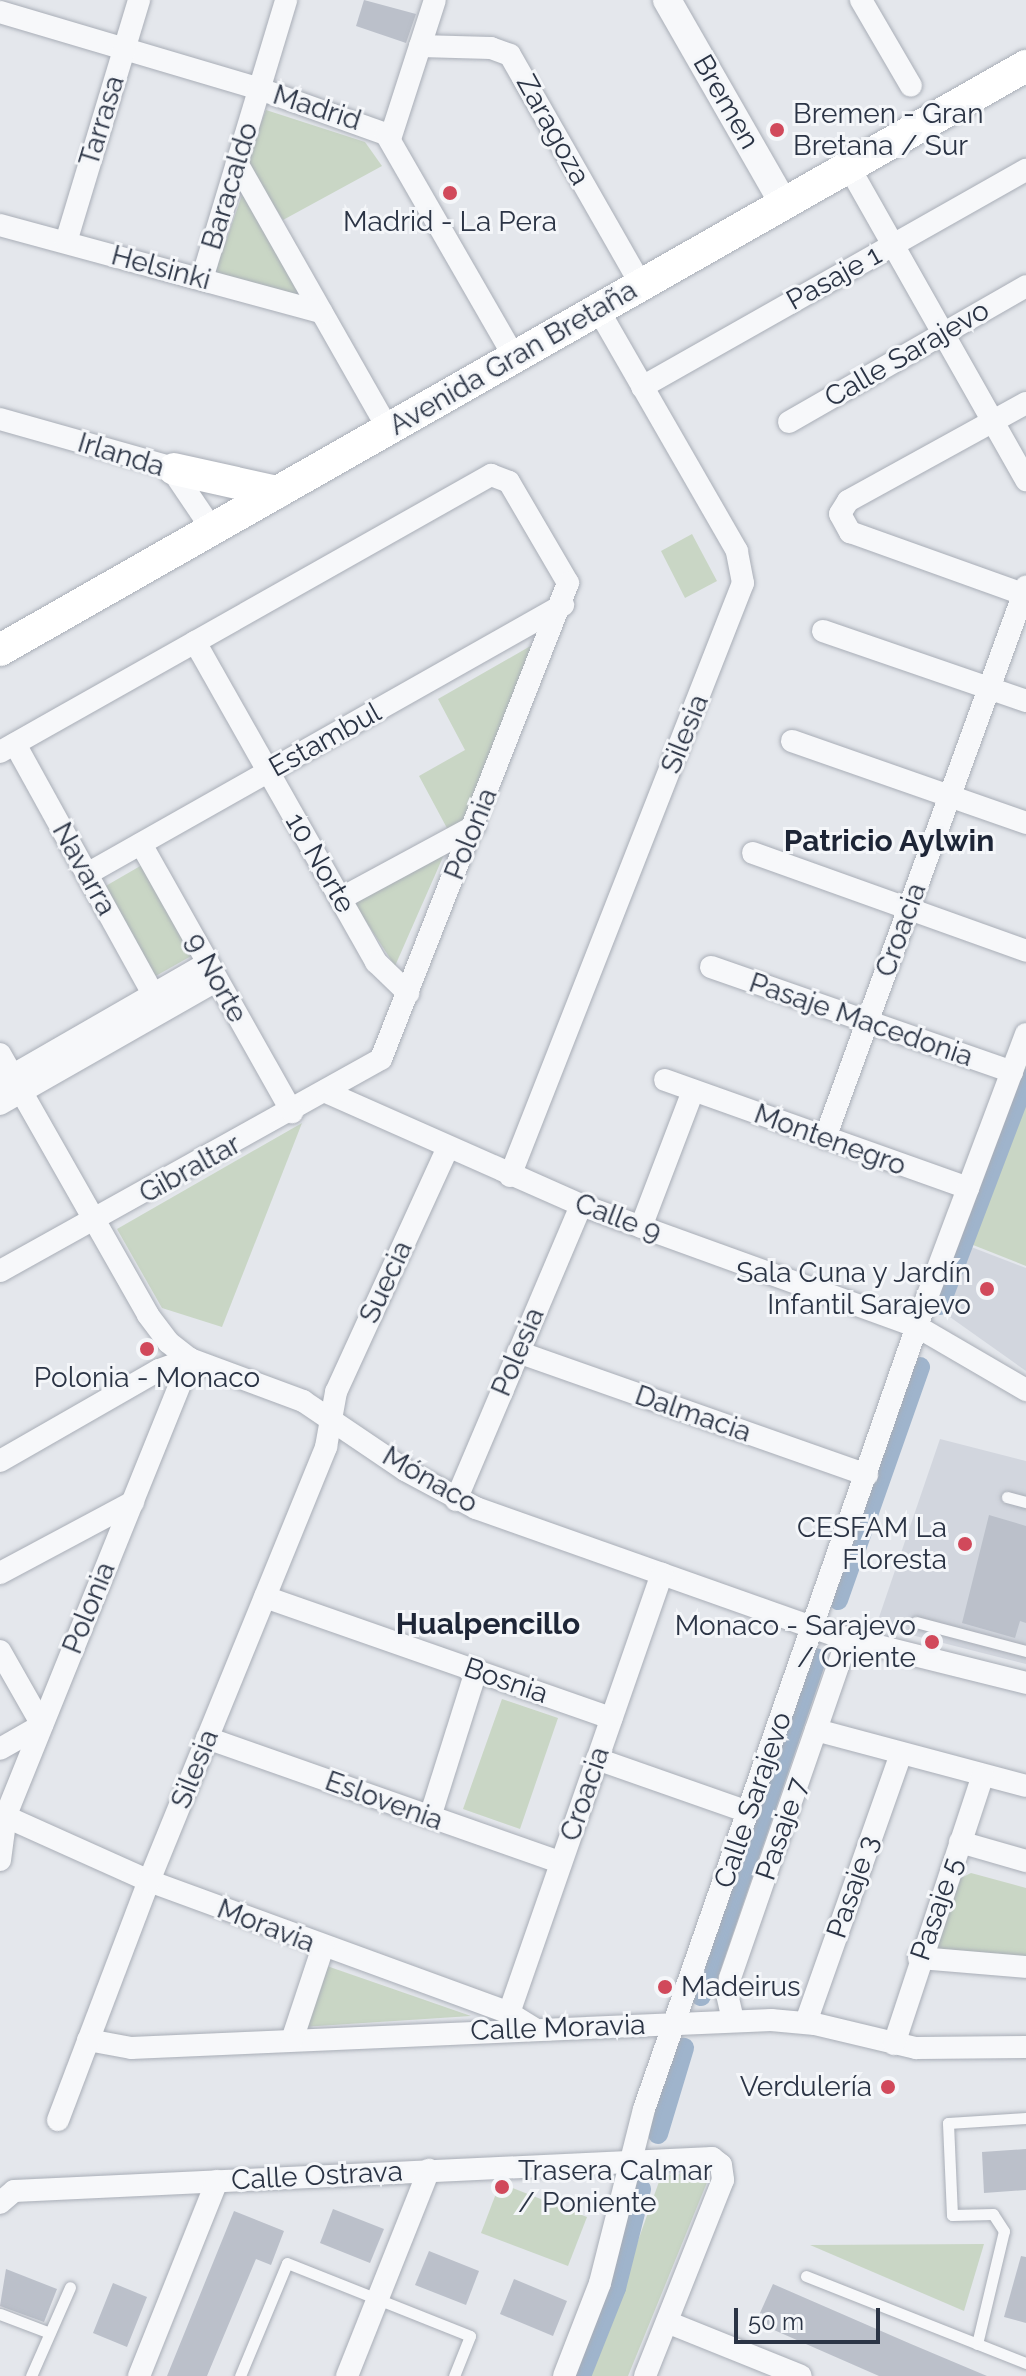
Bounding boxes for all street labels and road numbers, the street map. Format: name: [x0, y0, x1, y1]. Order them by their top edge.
street label: Bremen: [686, 49, 766, 155]
street label: Zaragoza: [509, 69, 597, 191]
street label: Tarrasa: [72, 72, 132, 170]
street label: Madrid: [269, 78, 365, 138]
street label: Baracaldo: [195, 118, 265, 254]
street label: Pasaje 1: [781, 238, 887, 318]
street label: Helsinki: [108, 239, 214, 297]
street label: Avenida Gran Bretaña: [383, 273, 643, 443]
street label: Calle Sarajevo: [819, 293, 995, 415]
street label: Irlanda: [74, 426, 168, 484]
street label: Silesia: [654, 690, 716, 778]
street label: Estambul: [263, 696, 387, 784]
street label: Polonia: [437, 783, 505, 885]
street label: 10 Norte: [278, 807, 362, 919]
street label: Navarra: [45, 817, 123, 921]
street label: Croacia: [869, 879, 933, 981]
street label: 9 Norte: [178, 927, 254, 1029]
street label: Pasaje Macedonia: [745, 966, 977, 1074]
street label: Montenegro: [750, 1097, 910, 1183]
street label: Gibraltar: [134, 1128, 246, 1210]
street label: Calle 9: [570, 1186, 666, 1250]
street label: Suecia: [352, 1236, 420, 1328]
street label: Polesia: [484, 1303, 552, 1401]
street label: Dalmacia: [631, 1378, 755, 1450]
street label: Mónaco: [376, 1439, 484, 1521]
street label: Polonia: [55, 1557, 123, 1659]
street label: Bosnia: [460, 1651, 552, 1711]
street label: Calle Sarajevo: [707, 1708, 799, 1892]
street label: Silesia: [164, 1725, 226, 1813]
street label: Croacia: [553, 1743, 617, 1845]
street label: Eslovenia: [321, 1764, 447, 1838]
street label: Pasaje 7: [749, 1773, 815, 1885]
street label: Pasaje 3: [820, 1831, 886, 1943]
street label: Pasaje 5: [904, 1853, 970, 1965]
street label: Moravia: [212, 1892, 320, 1960]
street label: Calle Moravia: [470, 2008, 646, 2048]
street label: Calle Ostrava: [230, 2155, 404, 2197]

